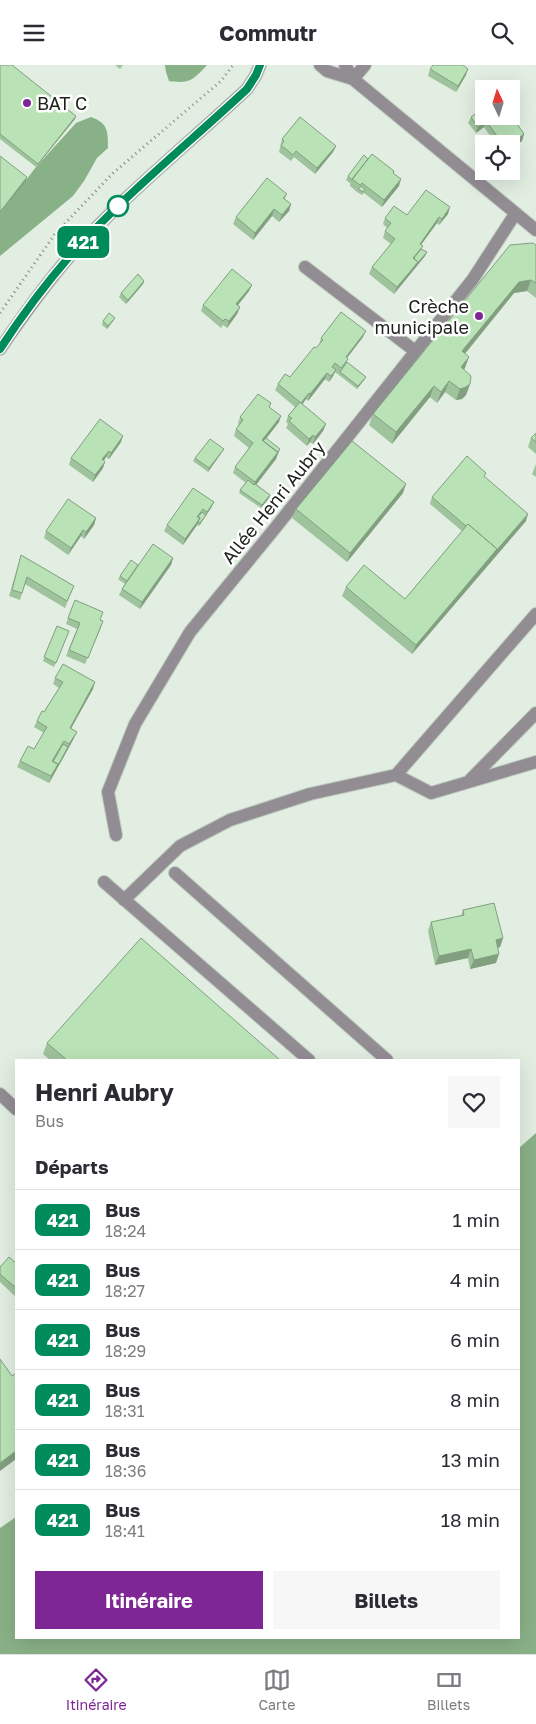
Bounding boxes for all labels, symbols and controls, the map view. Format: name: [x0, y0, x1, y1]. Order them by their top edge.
icon: menu: [20, 19, 48, 47]
text: Commutr: [219, 19, 317, 46]
icon: search: [488, 19, 516, 47]
north arrow: [475, 80, 520, 125]
map controls: [475, 80, 520, 180]
place label: BAT C: [37, 92, 87, 114]
marker: BAT C: [21, 97, 33, 109]
button: locate: [475, 135, 520, 180]
unlabelled marker: [107, 195, 129, 217]
line badge: 421: [54, 226, 112, 258]
text: 421: [67, 231, 99, 253]
place label: Crèche municipale: [374, 295, 469, 338]
marker: Crèche municipale: [473, 310, 485, 322]
street label: Allée Henri Aubry: [217, 436, 329, 568]
button: heart: [448, 1076, 500, 1128]
text: Henri Aubry: [35, 1077, 174, 1106]
text: Bus: [35, 1111, 64, 1131]
text: Départs: [35, 1155, 109, 1178]
text: Bus: [105, 1198, 140, 1221]
text: 1 min: [452, 1208, 500, 1231]
text: 421: [47, 1209, 78, 1231]
text: 18:24: [105, 1221, 146, 1241]
text: Bus: [105, 1258, 140, 1281]
text: 4 min: [450, 1268, 500, 1291]
text: 421: [47, 1269, 78, 1291]
text: 18:27: [105, 1281, 145, 1301]
text: Bus: [105, 1318, 140, 1341]
text: 6 min: [450, 1328, 500, 1351]
text: 421: [47, 1329, 78, 1351]
text: 18:29: [105, 1341, 146, 1361]
text: Bus: [105, 1378, 140, 1401]
text: 8 min: [450, 1388, 500, 1411]
text: 421: [47, 1389, 78, 1411]
text: 18:31: [105, 1401, 144, 1421]
text: Bus: [105, 1438, 140, 1461]
text: 13 min: [441, 1448, 500, 1471]
text: 421: [47, 1449, 78, 1471]
text: 18:36: [105, 1461, 146, 1481]
text: Bus: [105, 1498, 140, 1521]
text: 18 min: [441, 1508, 500, 1531]
text: 421: [47, 1509, 78, 1531]
text: 18:41: [105, 1521, 145, 1541]
button: Itinéraire: [35, 1571, 263, 1629]
button: Billets: [273, 1571, 500, 1629]
tab: Itinéraire: [66, 1666, 127, 1713]
tab: Carte: [258, 1666, 295, 1713]
tab: Billets: [427, 1666, 470, 1713]

